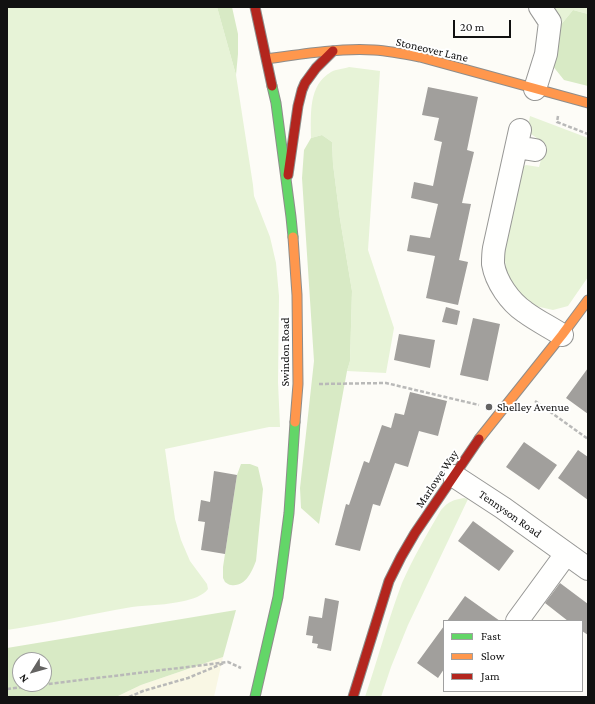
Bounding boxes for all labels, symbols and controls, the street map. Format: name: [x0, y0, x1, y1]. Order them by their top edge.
scale bar: [455, 12, 513, 38]
text: 20 m: [460, 20, 484, 34]
street label: Stoneover Lane: [395, 35, 469, 65]
street label: Swindon Road: [278, 317, 292, 387]
place label: Shelley Avenue: [497, 400, 569, 414]
marker: Shelley Avenue: [484, 402, 494, 412]
street label: Marlowe Way: [412, 447, 462, 511]
street label: Tennyson Road: [476, 487, 544, 541]
legend: [443, 620, 583, 692]
text: Fast: [481, 629, 501, 643]
text: Slow: [481, 649, 505, 663]
north arrow: [12, 652, 52, 692]
text: Jam: [481, 669, 500, 683]
text: N: [16, 672, 30, 685]

